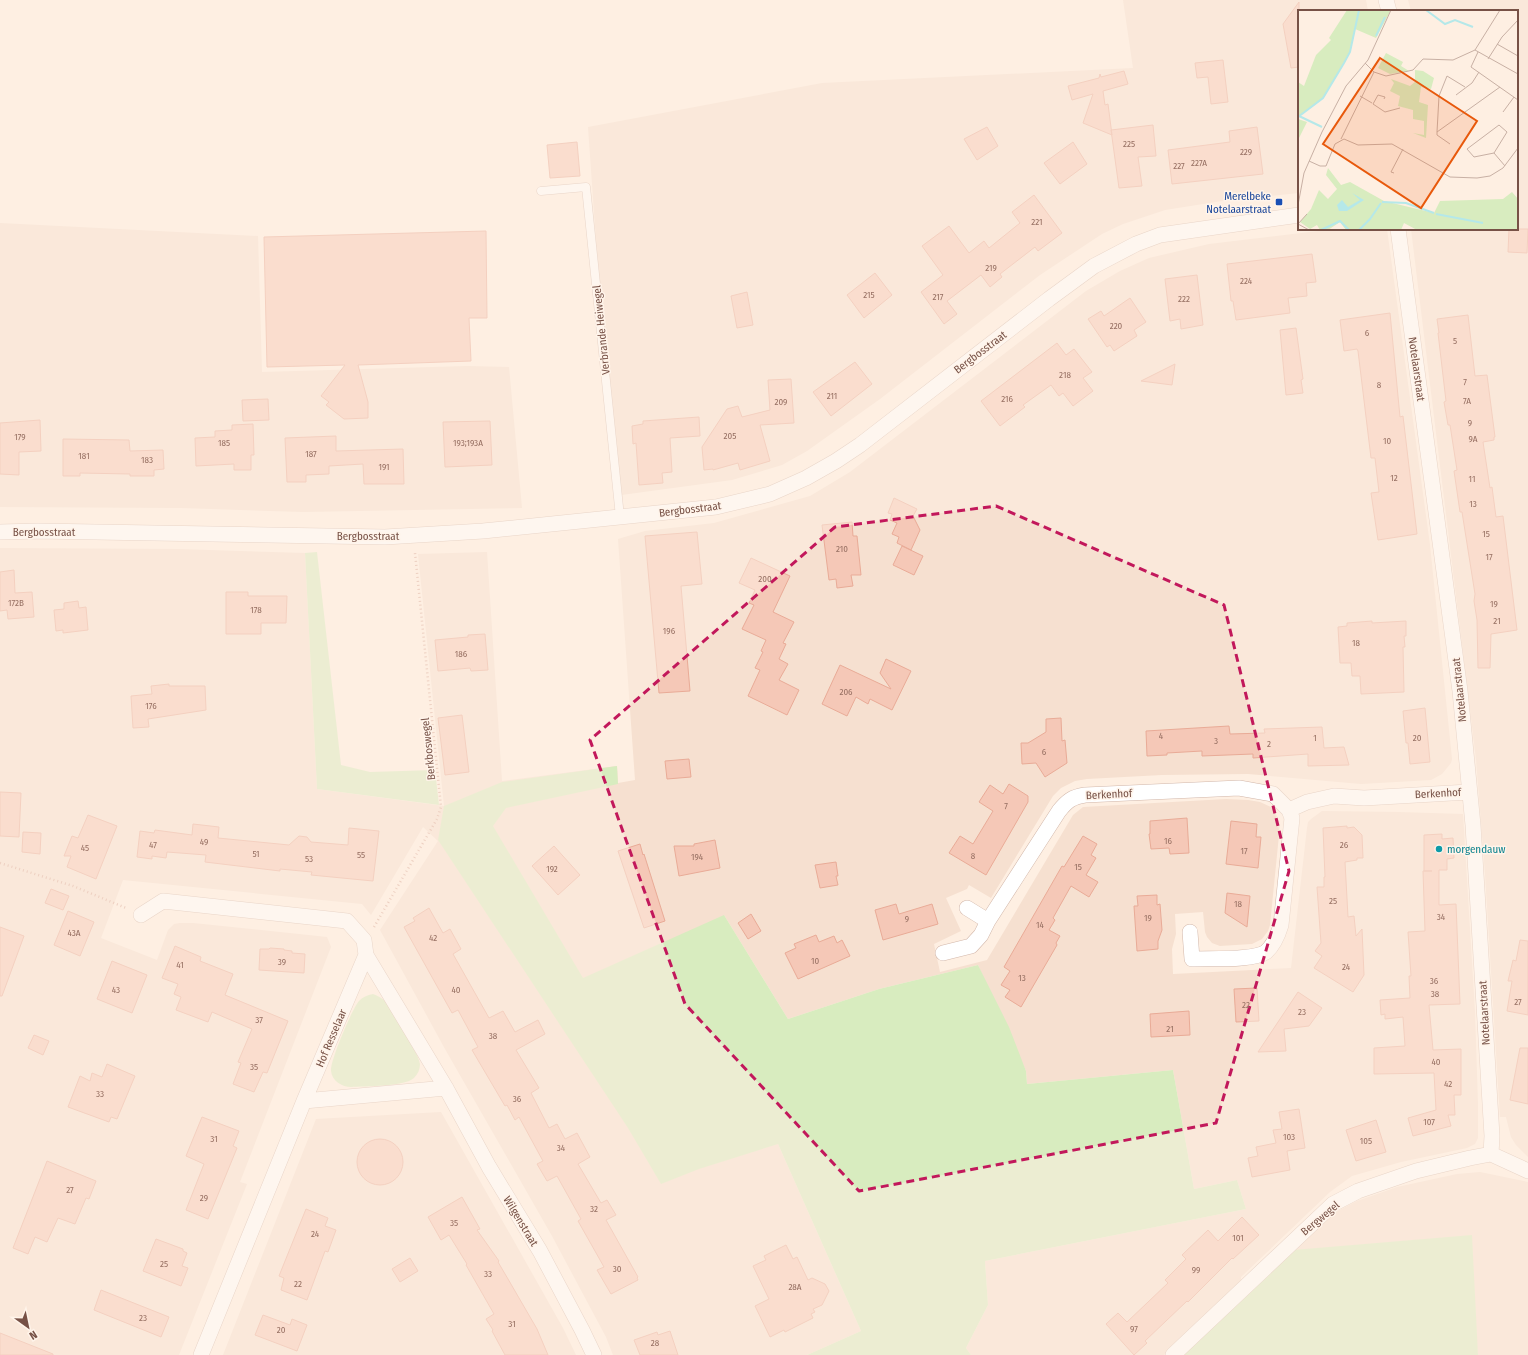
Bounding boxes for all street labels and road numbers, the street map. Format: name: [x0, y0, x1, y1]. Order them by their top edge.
street label: Verbrande Heiwegel: [590, 284, 613, 375]
street label: Bergbosstraat: [951, 328, 1010, 376]
street label: Notelaarstraat: [1406, 336, 1427, 402]
street label: Bergbosstraat: [658, 499, 722, 520]
street label: Bergbosstraat: [13, 526, 76, 539]
street label: Bergbosstraat: [337, 530, 400, 543]
street label: Notelaarstraat: [1450, 657, 1469, 723]
street label: Berkboswegel: [419, 717, 438, 781]
street label: Berkenhof: [1414, 786, 1462, 801]
street label: Berkenhof: [1085, 787, 1133, 802]
street label: Notelaarstraat: [1476, 980, 1493, 1046]
street label: Hof Resselaar: [313, 1007, 350, 1069]
street label: Wilgenstraat: [501, 1194, 541, 1249]
street label: Bergwegel: [1298, 1198, 1342, 1238]

